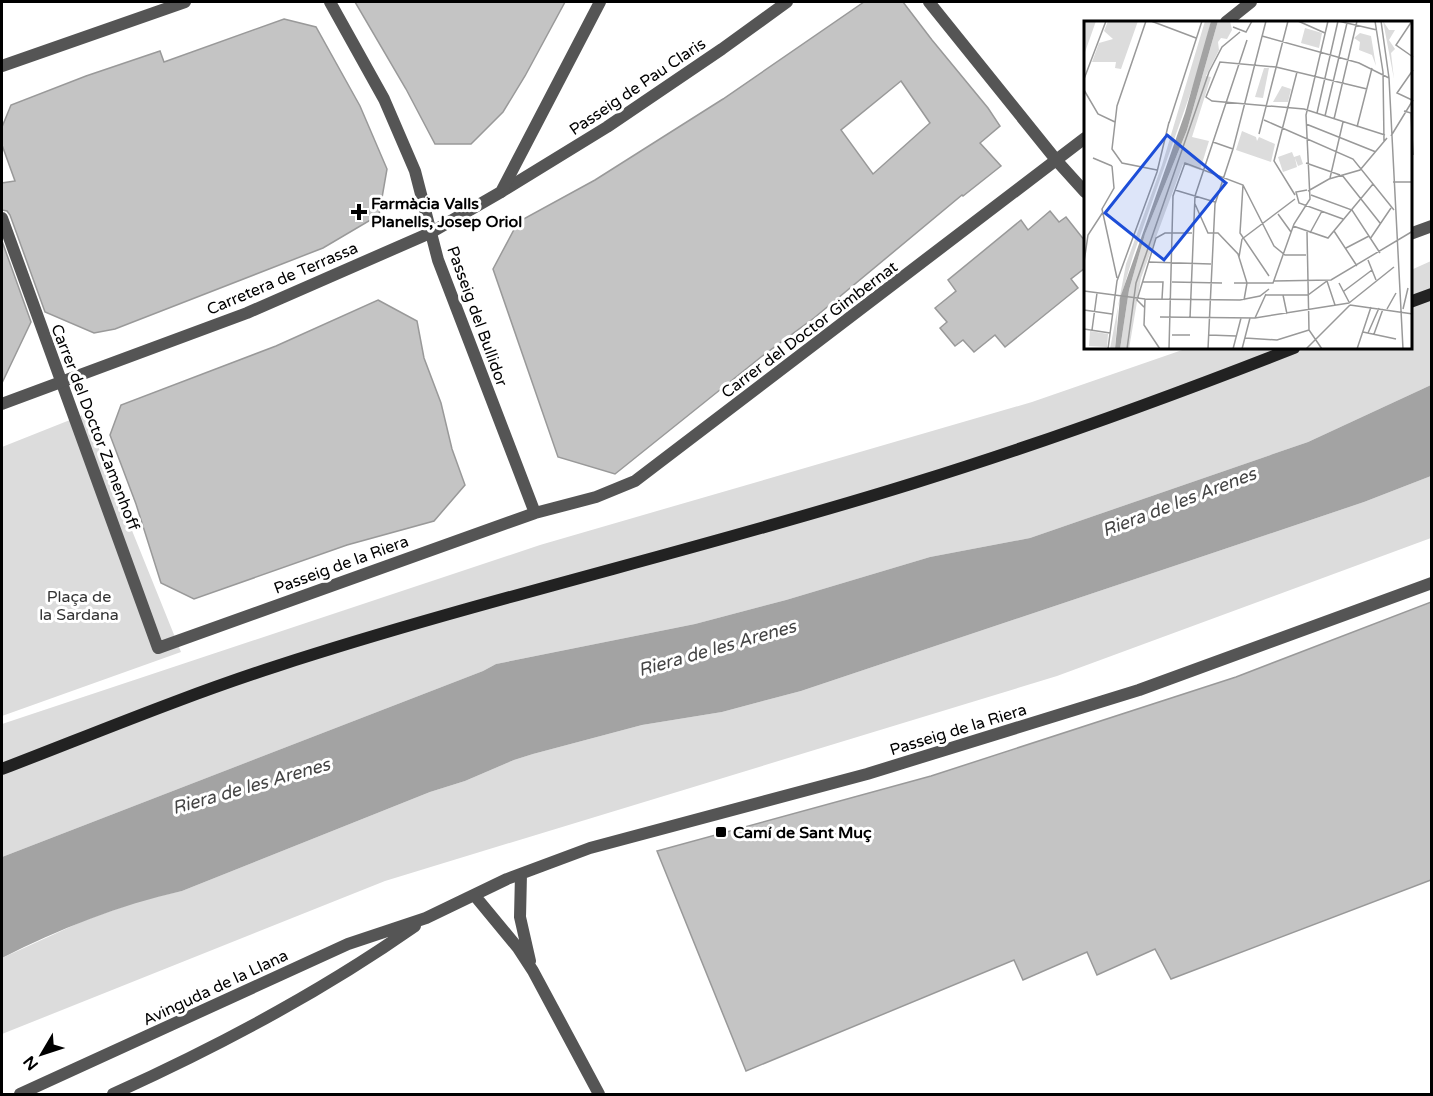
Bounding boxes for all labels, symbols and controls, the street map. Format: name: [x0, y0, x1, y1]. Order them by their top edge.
inset map: [1084, 21, 1412, 350]
street label: Passeig de Pau Claris: [565, 34, 710, 140]
place label: Farmàcia Valls Planells, Josep Oriol: [371, 194, 522, 232]
marker: Farmàcia Valls Planells, Josep Oriol: [352, 205, 366, 219]
street label: Carretera de Terrassa: [204, 238, 361, 320]
street label: Passeig del Bullidor: [442, 243, 512, 390]
street label: Carrer del Doctor Gimbernat: [718, 257, 902, 403]
street label: Carrer del Doctor Zamenhoff: [46, 321, 144, 534]
water label: Riera de les Arenes: [1099, 462, 1260, 542]
street label: Passeig de la Riera: [271, 531, 411, 599]
park label: Plaça de la Sardana: [39, 587, 119, 625]
water label: Riera de les Arenes: [635, 615, 800, 681]
street label: Passeig de la Riera: [887, 700, 1029, 760]
water label: Riera de les Arenes: [169, 753, 334, 819]
place label: Camí de Sant Muç: [733, 823, 872, 843]
marker: Camí de Sant Muç: [714, 825, 728, 839]
street label: Avinguda de la Llana: [140, 945, 291, 1030]
north arrow: [12, 1024, 72, 1084]
text: N: [19, 1052, 43, 1074]

